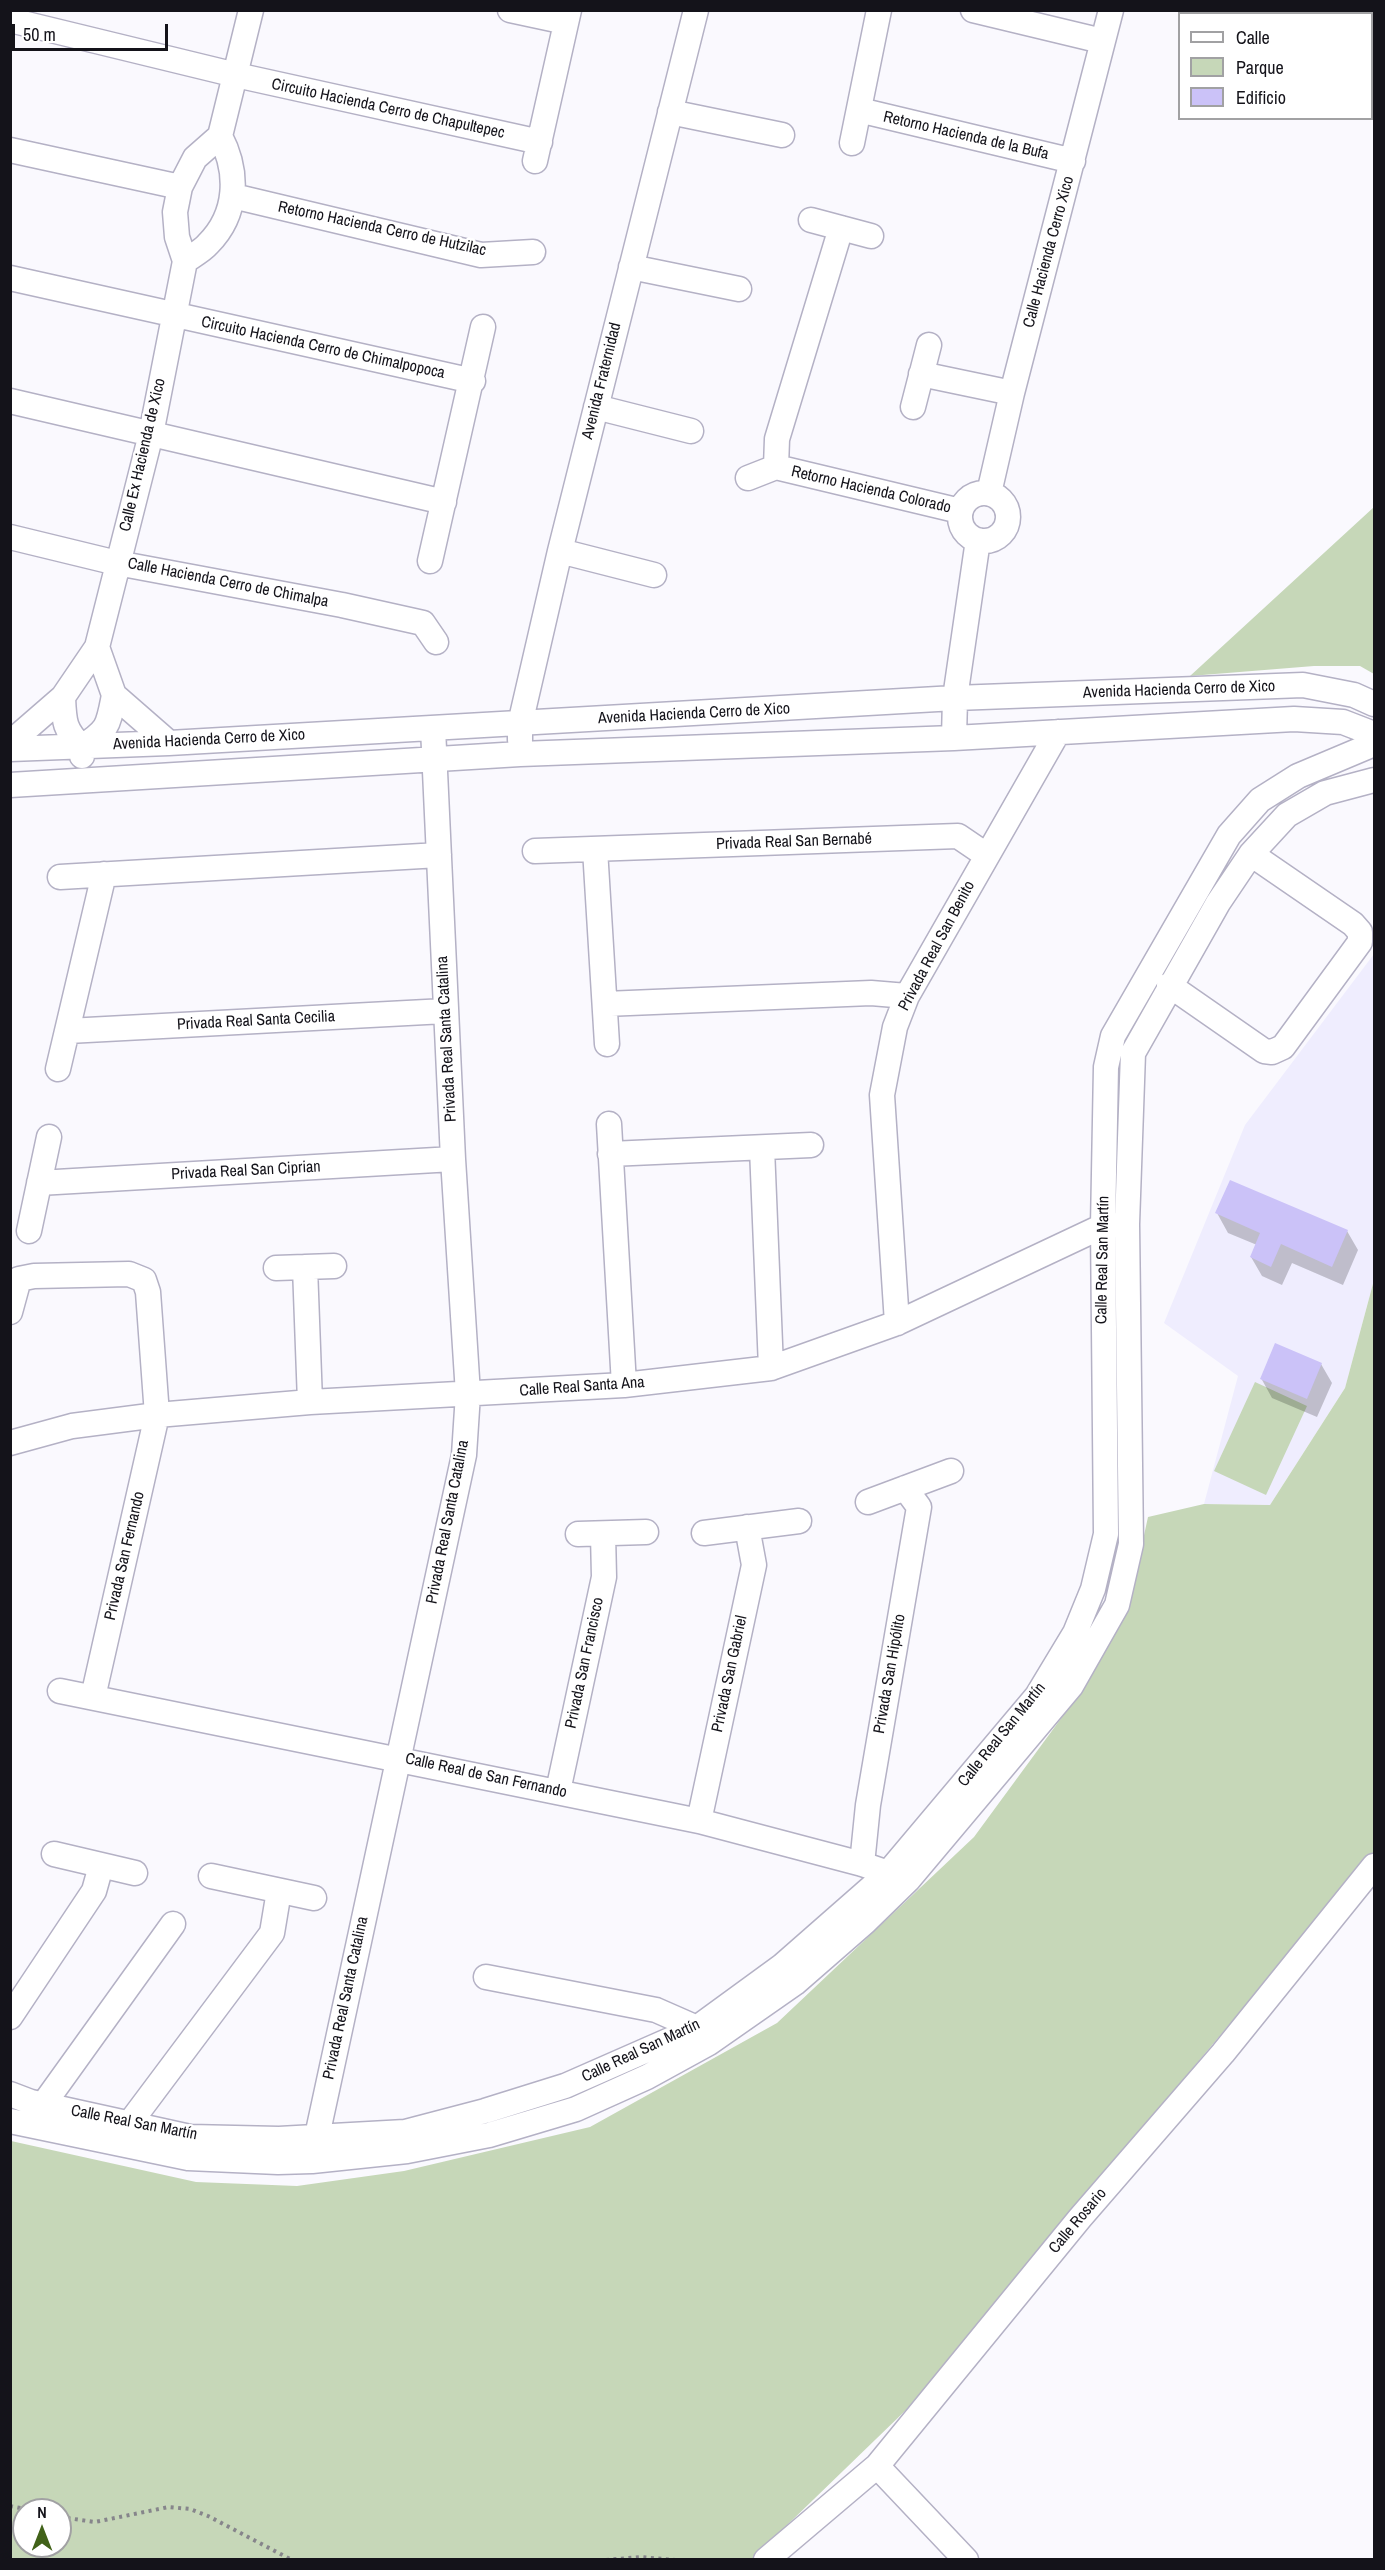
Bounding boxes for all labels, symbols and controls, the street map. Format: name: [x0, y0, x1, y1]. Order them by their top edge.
scale bar: [15, 12, 171, 50]
legend: [1178, 12, 1373, 120]
text: 50 m: [23, 22, 56, 47]
text: Calle: [1236, 25, 1270, 50]
text: Parque: [1236, 55, 1284, 80]
street label: Circuito Hacienda Cerro de Chapultepec: [270, 75, 506, 143]
text: Edificio: [1236, 85, 1286, 110]
street label: Retorno Hacienda de la Bufa: [881, 108, 1051, 164]
street label: Calle Hacienda Cerro Xico: [1020, 174, 1078, 330]
street label: Retorno Hacienda Cerro de Hutzilac: [276, 198, 488, 260]
street label: Circuito Hacienda Cerro de Chimalpopoca: [199, 313, 447, 383]
street label: Avenida Fraternidad: [578, 321, 626, 441]
street label: Calle Ex Hacienda de Xico: [116, 376, 170, 534]
street label: Retorno Hacienda Colorado: [789, 462, 953, 518]
street label: Calle Hacienda Cerro de Chimalpa: [126, 554, 330, 612]
street label: Avenida Hacienda Cerro de Xico: [1083, 677, 1275, 703]
street label: Avenida Hacienda Cerro de Xico: [597, 699, 791, 729]
street label: Avenida Hacienda Cerro de Xico: [112, 725, 306, 755]
street label: Privada Real San Bernabé: [716, 830, 872, 854]
street label: Privada Real San Benito: [895, 878, 979, 1014]
street label: Privada Real Santa Catalina: [433, 955, 461, 1123]
street label: Privada Real Santa Cecilia: [176, 1007, 336, 1035]
street label: Privada Real San Ciprian: [171, 1158, 321, 1184]
street label: Calle Real San Martín: [1092, 1196, 1114, 1324]
street label: Calle Real Santa Ana: [519, 1373, 645, 1401]
street label: Privada Real Santa Catalina: [423, 1439, 473, 1605]
street label: Privada San Fernando: [101, 1490, 149, 1622]
street label: Privada San Francisco: [562, 1596, 608, 1730]
street label: Privada San Hipólito: [870, 1613, 910, 1735]
street label: Privada San Gabriel: [708, 1614, 752, 1734]
street label: Calle Real San Martín: [954, 1679, 1050, 1791]
street label: Calle Real de San Fernando: [403, 1749, 569, 1803]
street label: Privada Real Santa Catalina: [319, 1915, 373, 2081]
street label: Calle Real San Martín: [579, 2015, 703, 2087]
street label: Calle Real San Martín: [69, 2101, 199, 2145]
street label: Calle Rosario: [1045, 2184, 1111, 2258]
north arrow: [12, 2498, 72, 2558]
text: N: [37, 2501, 47, 2523]

